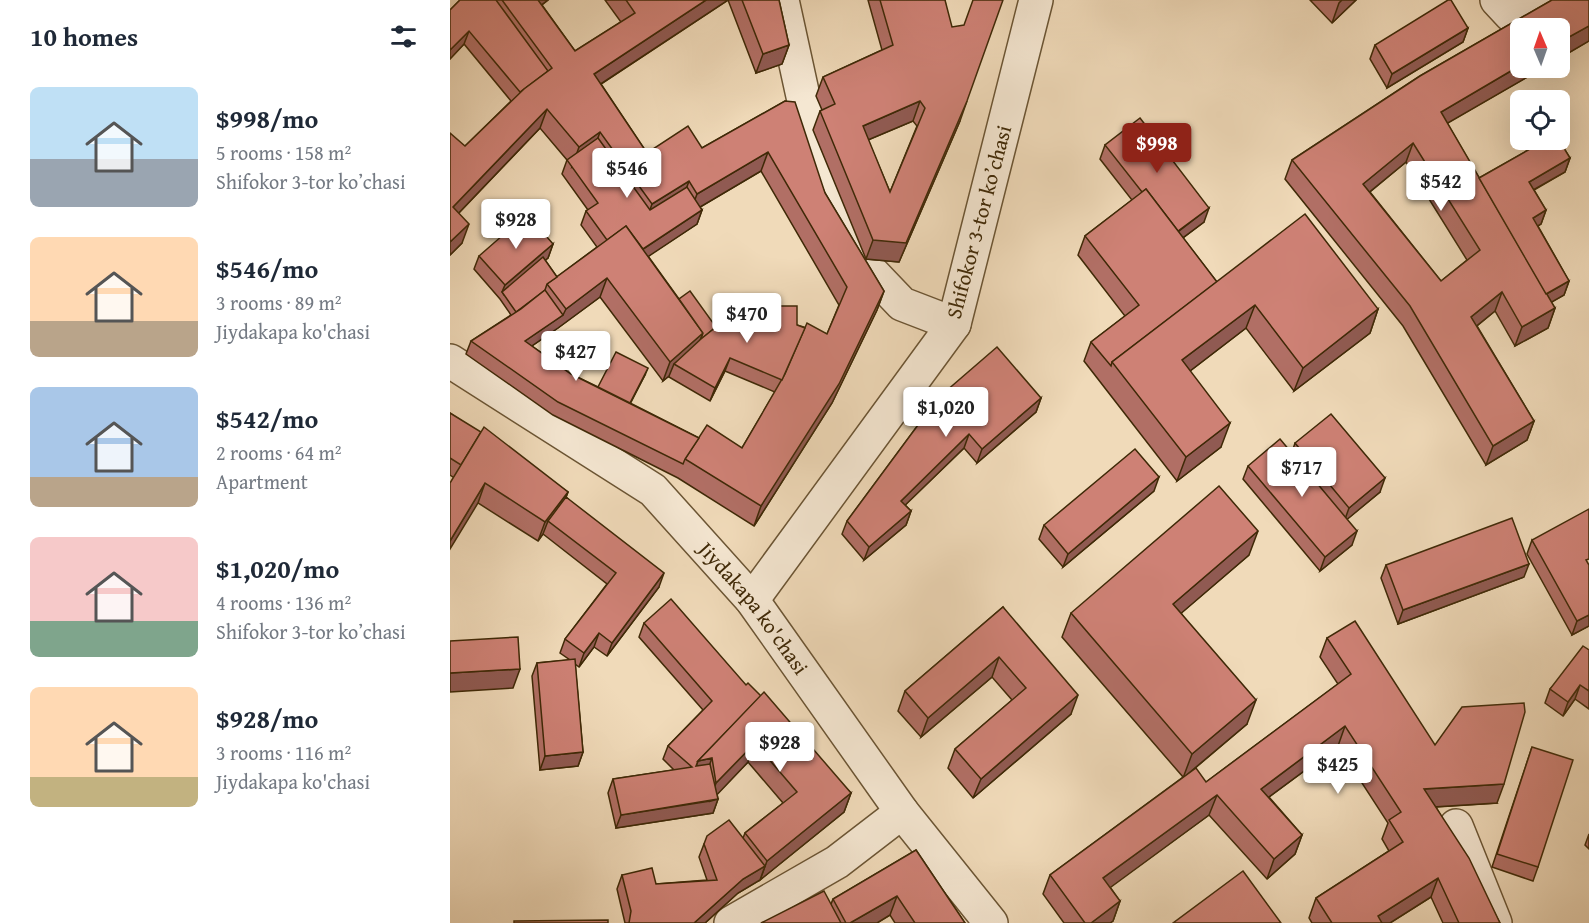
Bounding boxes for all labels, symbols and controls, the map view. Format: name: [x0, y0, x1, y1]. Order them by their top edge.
text: 10 homes: [30, 17, 138, 56]
north arrow: [1510, 18, 1570, 78]
map controls: [1510, 18, 1570, 150]
icon: filters: [387, 20, 420, 53]
button: locate: [1510, 90, 1570, 150]
text: $998/mo: [216, 99, 318, 138]
icon: home: [78, 111, 150, 183]
street label: Shifokor 3-tor koʼchasi: [938, 122, 1019, 322]
pin: $998: [1121, 123, 1193, 174]
text: $998: [1136, 128, 1178, 157]
text: 5 rooms · 158 m²: [216, 138, 351, 167]
pin: $546: [591, 148, 663, 199]
text: $546: [606, 153, 648, 182]
pin: $542: [1405, 161, 1477, 212]
text: $542: [1420, 166, 1462, 195]
text: Shifokor 3-tor koʼchasi: [216, 167, 406, 196]
pin: $928: [480, 199, 552, 250]
text: $928: [495, 204, 537, 233]
text: $546/mo: [216, 249, 318, 288]
icon: home: [78, 261, 150, 333]
text: 3 rooms · 89 m²: [216, 288, 342, 317]
pin: $470: [711, 293, 783, 344]
text: $470: [726, 298, 768, 327]
text: Jiydakapa ko'chasi: [216, 317, 370, 346]
pin: $427: [540, 331, 612, 382]
text: $427: [555, 336, 597, 365]
pin: $1,020: [897, 387, 995, 438]
text: $1,020: [917, 392, 975, 421]
text: $542/mo: [216, 399, 318, 438]
icon: home: [78, 411, 150, 483]
text: 2 rooms · 64 m²: [216, 438, 342, 467]
pin: $717: [1266, 447, 1338, 498]
text: $717: [1281, 452, 1323, 481]
text: Apartment: [216, 467, 308, 496]
street label: Jiydakapa ko'chasi: [690, 532, 816, 681]
text: $1,020/mo: [216, 549, 339, 588]
icon: home: [78, 561, 150, 633]
text: 4 rooms · 136 m²: [216, 588, 351, 617]
text: Shifokor 3-tor koʼchasi: [216, 617, 406, 646]
text: $928/mo: [216, 699, 318, 738]
icon: home: [78, 711, 150, 783]
pin: $928: [744, 722, 816, 773]
text: $928: [759, 727, 801, 756]
text: 3 rooms · 116 m²: [216, 738, 351, 767]
pin: $425: [1302, 744, 1374, 795]
text: $425: [1317, 749, 1359, 778]
text: Jiydakapa ko'chasi: [216, 767, 370, 796]

